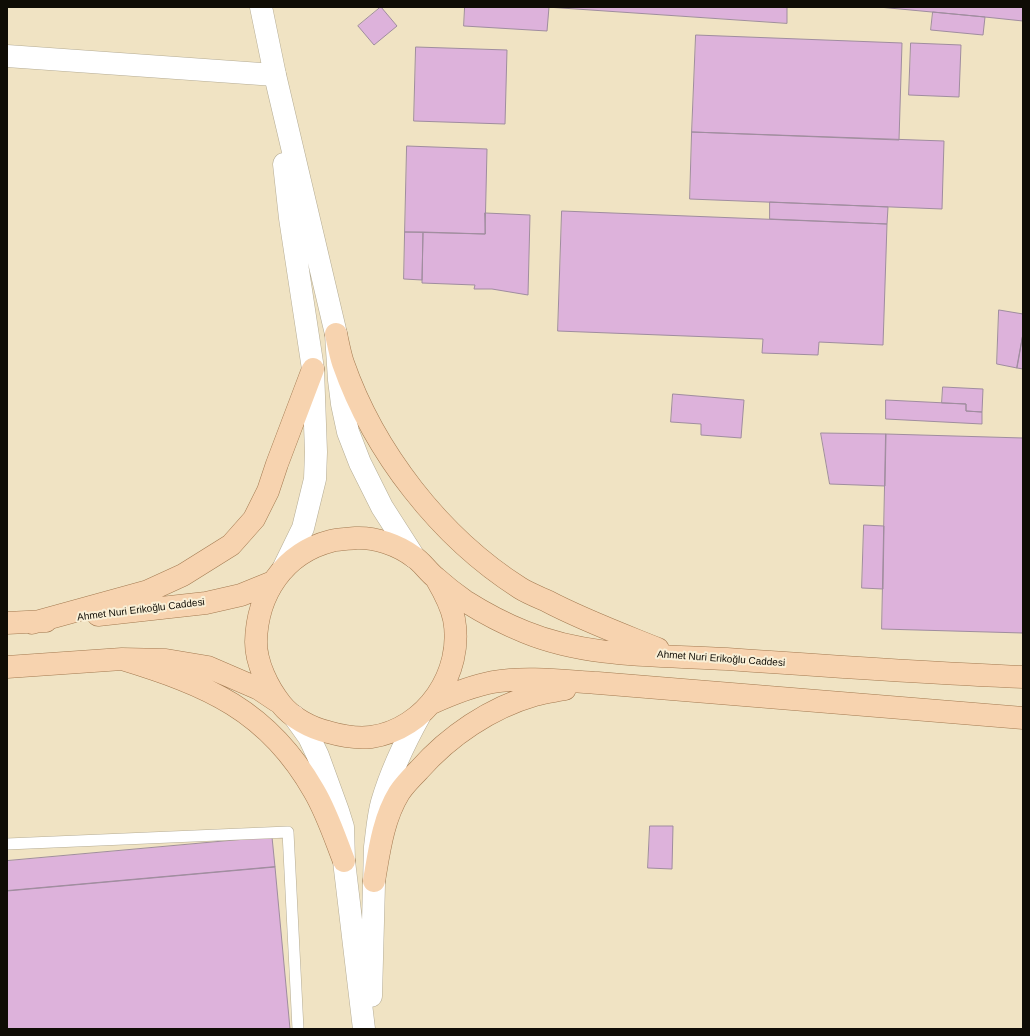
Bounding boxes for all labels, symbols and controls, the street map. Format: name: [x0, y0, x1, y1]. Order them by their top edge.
street label: Ahmet Nuri Erikoğlu Caddesi: [77, 596, 205, 624]
street label: Ahmet Nuri Erikoğlu Caddesi: [657, 649, 785, 669]

